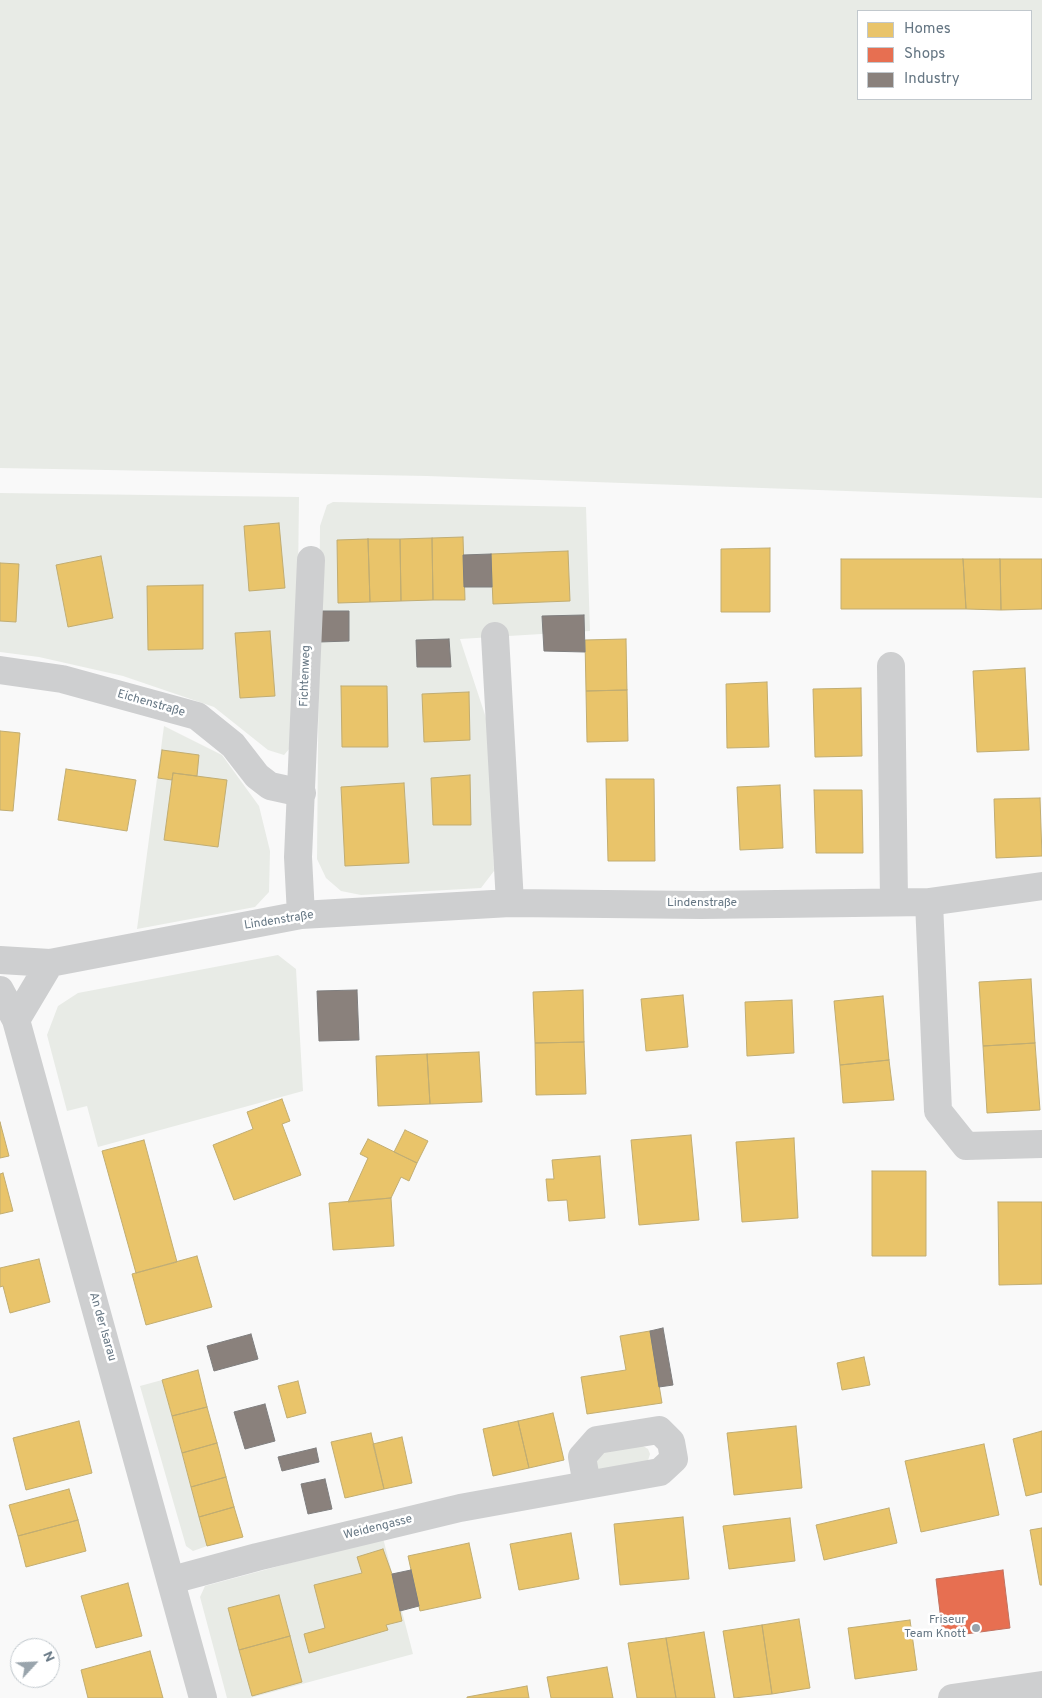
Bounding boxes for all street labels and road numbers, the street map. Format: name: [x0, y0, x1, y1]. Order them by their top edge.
street label: Fichtenweg: [298, 645, 314, 707]
street label: Eichenstraße: [115, 687, 187, 721]
street label: Lindenstraße: [667, 897, 737, 911]
street label: Lindenstraße: [243, 908, 315, 934]
street label: An der Isarau: [85, 1291, 119, 1363]
street label: Weidengasse: [342, 1513, 414, 1543]

